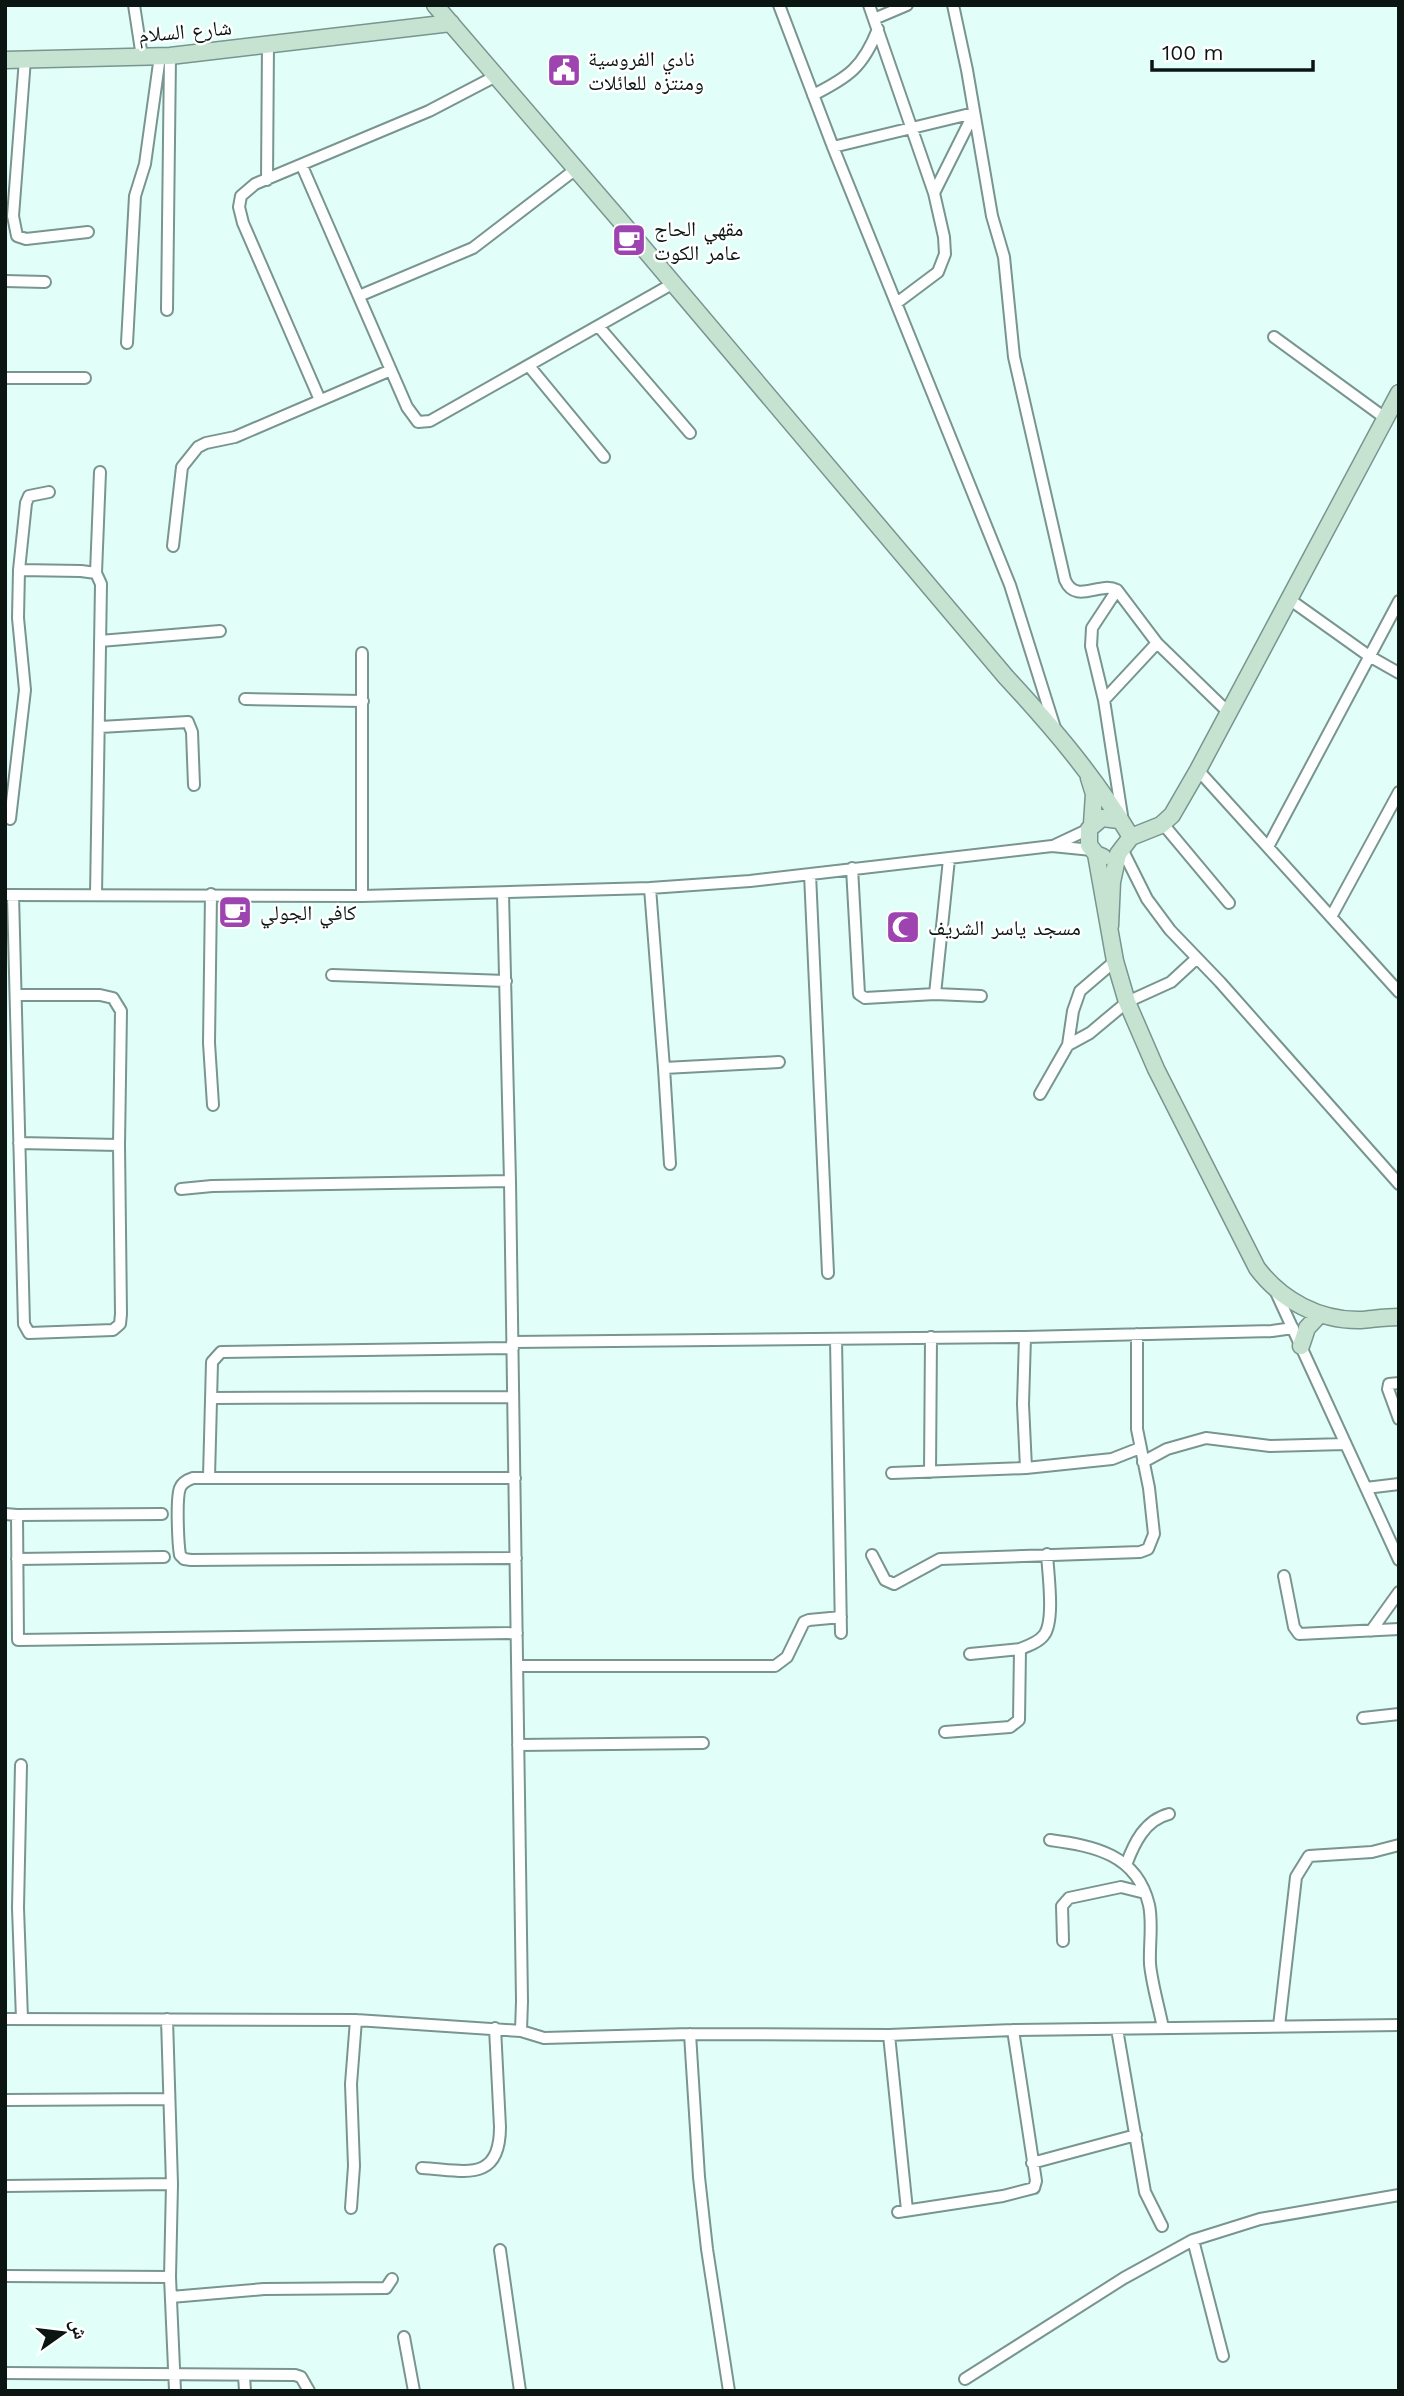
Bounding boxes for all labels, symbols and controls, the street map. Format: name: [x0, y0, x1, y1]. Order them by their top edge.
street label: شارع السلام: [137, 14, 233, 50]
scale bar: [1152, 28, 1313, 72]
text: 100 m: [1162, 40, 1224, 65]
place label: نادي الفروسية ومنتزه للعائلات: [588, 46, 704, 95]
public building icon: نادي الفروسية ومنتزه للعائلات: [545, 51, 583, 89]
place label: مقهي الحاج عامر الكوت: [654, 216, 743, 265]
cafe icon: مقهي الحاج عامر الكوت: [610, 221, 648, 259]
cafe icon: كافي الجولي: [216, 893, 254, 931]
place label: كافي الجولي: [260, 900, 357, 929]
mosque icon: مسجد ياسر الشريف: [884, 908, 922, 946]
place label: مسجد ياسر الشريف: [928, 915, 1081, 940]
north arrow: [28, 2298, 98, 2368]
text: ش: [65, 2316, 93, 2342]

